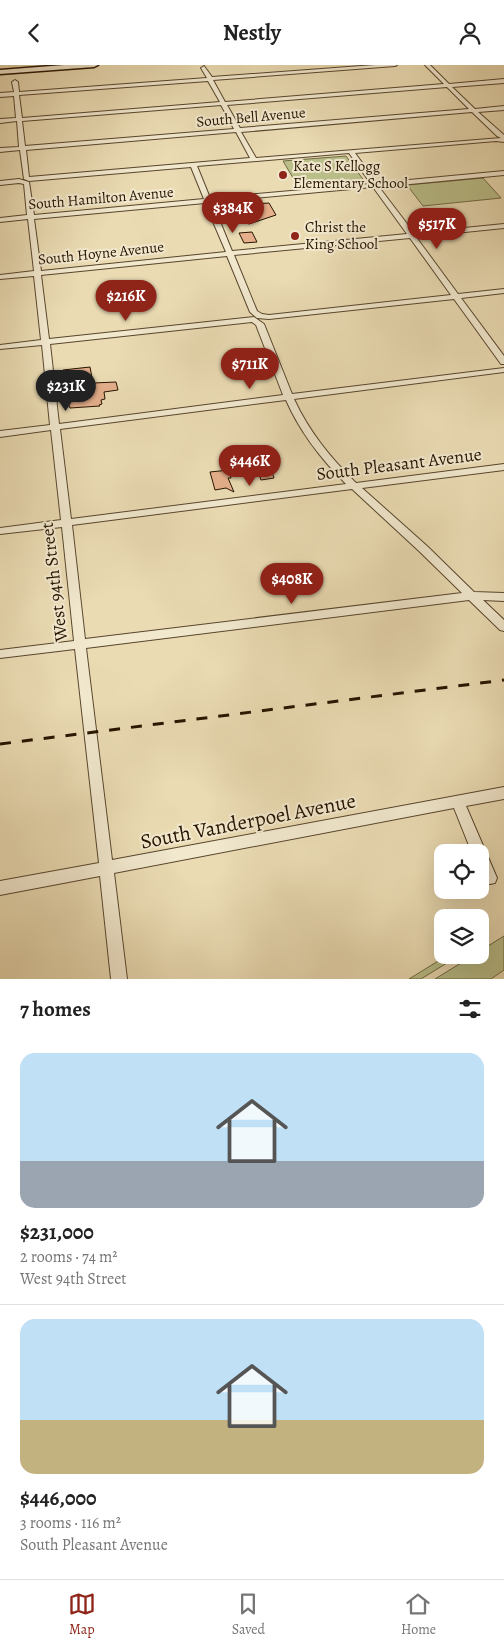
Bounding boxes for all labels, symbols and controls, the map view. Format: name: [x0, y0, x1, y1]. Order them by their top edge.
text: Nestly: [223, 18, 281, 48]
icon: back: [20, 19, 48, 47]
icon: person: [456, 19, 484, 47]
street label: South Bell Avenue: [196, 102, 307, 132]
place label: Kate S Kellogg Elementary School: [293, 156, 408, 193]
marker: Kate S Kellogg Elementary School: [277, 169, 289, 181]
street label: South Hamilton Avenue: [27, 182, 175, 214]
pin: $384K: [198, 191, 268, 234]
text: $384K: [213, 197, 253, 219]
pin: $517K: [402, 207, 472, 250]
text: $517K: [418, 213, 456, 235]
place label: Christ the King School: [305, 217, 378, 254]
marker: Christ the King School: [289, 230, 301, 242]
street label: South Hoyne Avenue: [37, 236, 165, 270]
pin: $216K: [91, 279, 161, 322]
text: $216K: [107, 285, 145, 307]
pin: $711K: [215, 347, 285, 390]
text: $711K: [232, 353, 268, 375]
pin: $231K: [31, 369, 101, 412]
text: $231K: [47, 375, 85, 397]
street label: South Pleasant Avenue: [315, 442, 483, 486]
pin: $446K: [215, 445, 285, 487]
text: $446K: [230, 450, 270, 472]
street label: West 94th Street: [35, 521, 73, 644]
pin: $408K: [257, 563, 327, 605]
text: $408K: [271, 568, 313, 590]
street label: South Vanderpoel Avenue: [138, 786, 358, 856]
map controls: [434, 844, 489, 964]
button: locate: [434, 844, 489, 899]
button: layers: [434, 909, 489, 964]
text: 7 homes: [20, 995, 91, 1023]
icon: filters: [456, 995, 484, 1023]
icon: home: [207, 1086, 297, 1176]
text: $231,000: [20, 1218, 94, 1246]
text: 2 rooms · 74 m²: [20, 1246, 118, 1268]
text: West 94th Street: [20, 1268, 127, 1290]
icon: home: [207, 1351, 297, 1441]
text: $446,000: [20, 1484, 97, 1512]
text: 3 rooms · 116 m²: [20, 1512, 121, 1534]
text: South Pleasant Avenue: [20, 1534, 168, 1556]
tab: Map: [68, 1590, 96, 1639]
tab: Saved: [232, 1590, 265, 1639]
tab: Home: [401, 1590, 436, 1639]

